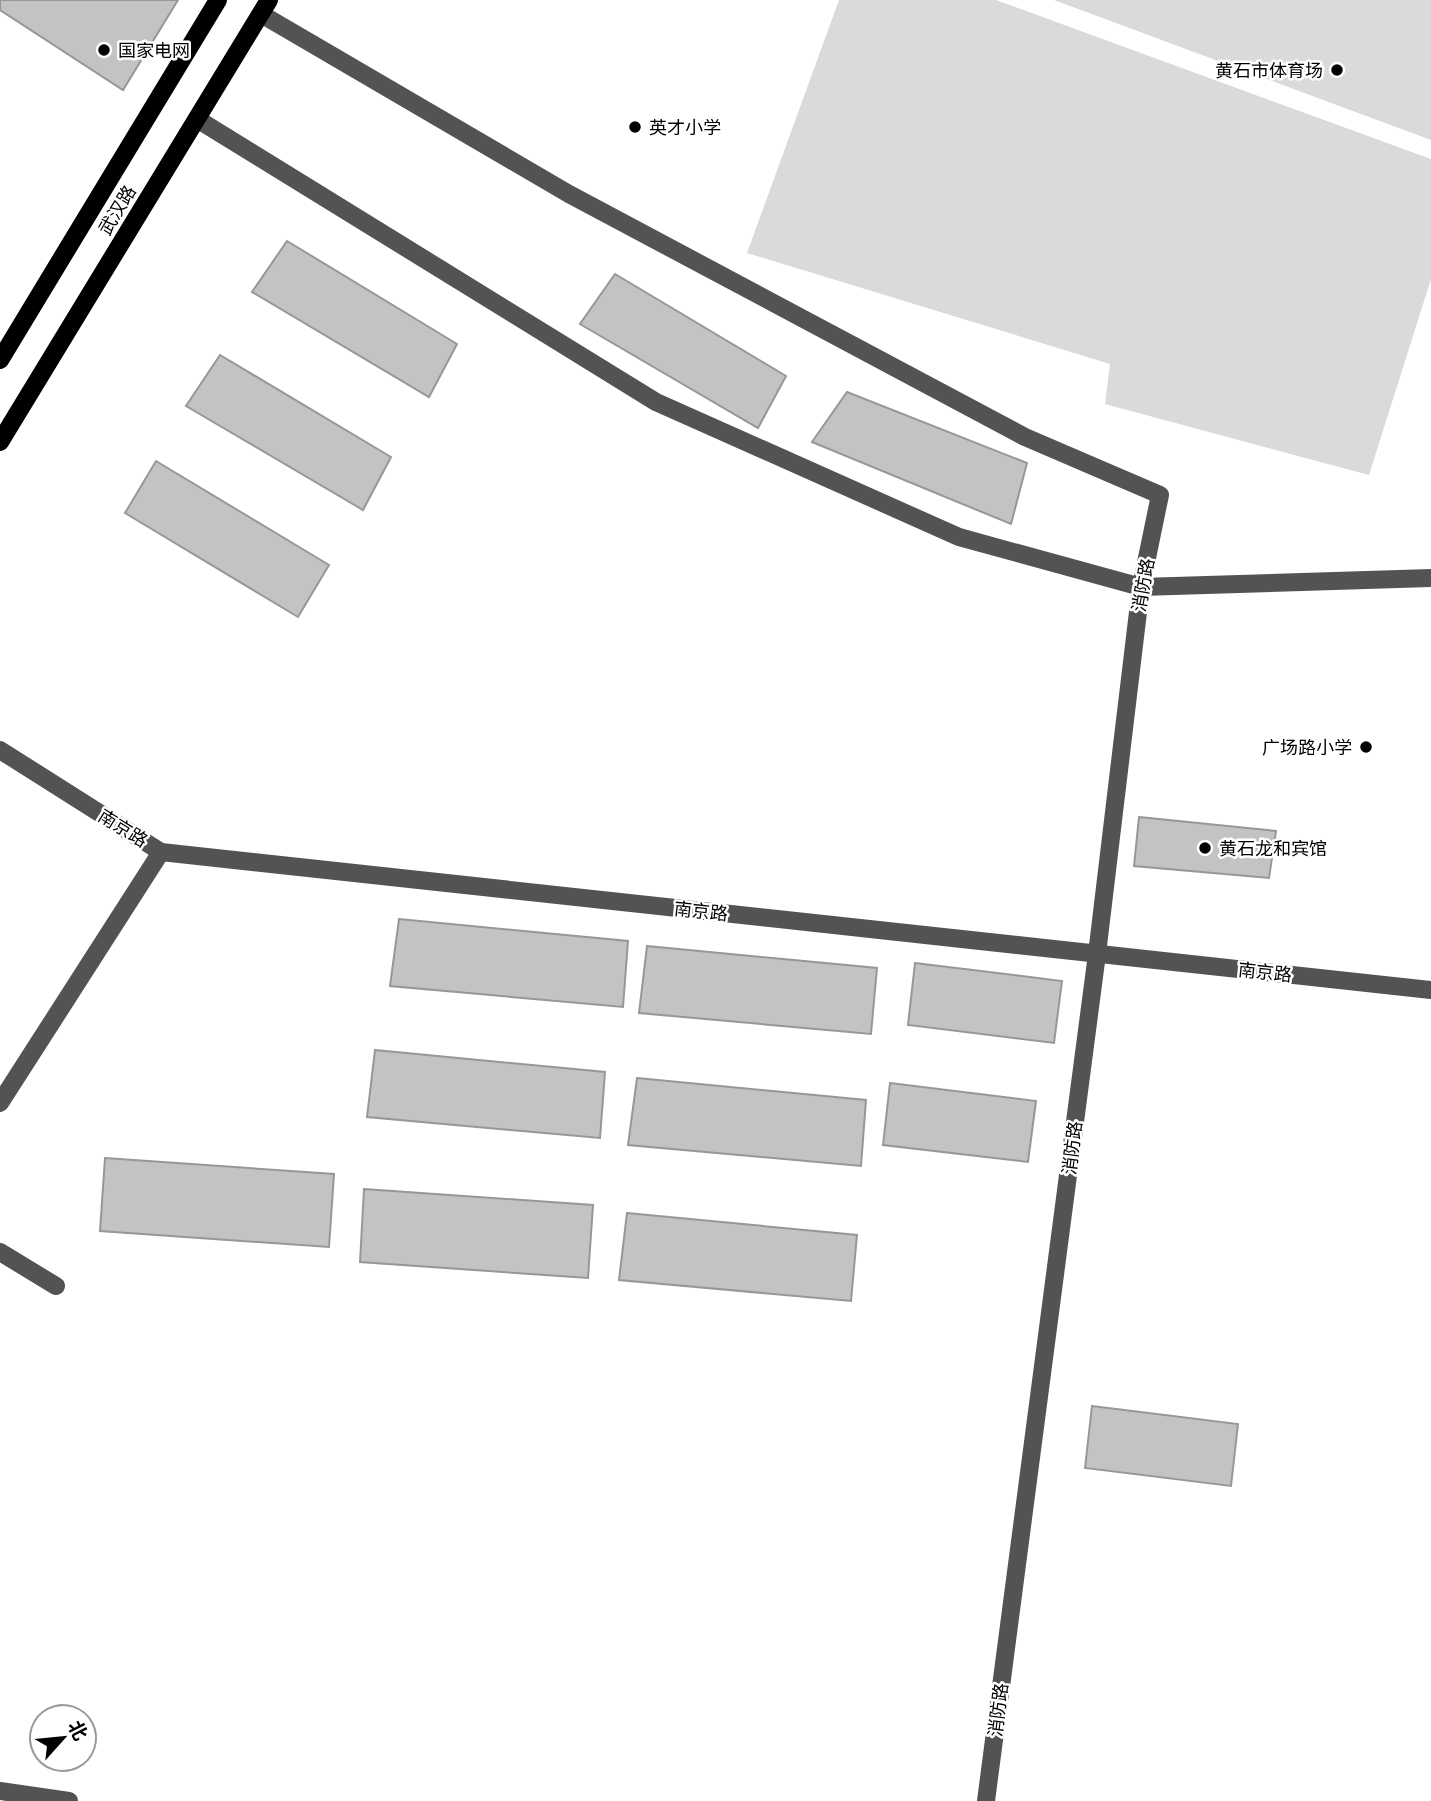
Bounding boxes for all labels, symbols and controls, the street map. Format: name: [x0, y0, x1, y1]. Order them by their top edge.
place label: 国家电网: [118, 40, 190, 61]
marker: 国家电网: [96, 42, 112, 58]
place label: 黄石市体育场: [1215, 60, 1323, 81]
marker: 黄石市体育场: [1329, 62, 1345, 78]
place label: 英才小学: [649, 117, 721, 138]
marker: 英才小学: [627, 119, 643, 135]
street label: 武汉路: [94, 181, 140, 239]
street label: 消防路: [1128, 557, 1158, 613]
place label: 广场路小学: [1262, 737, 1352, 758]
marker: 广场路小学: [1358, 739, 1374, 755]
street label: 南京路: [95, 805, 151, 851]
place label: 黄石龙和宾馆: [1219, 838, 1327, 859]
marker: 黄石龙和宾馆: [1197, 840, 1213, 856]
street label: 南京路: [673, 898, 729, 924]
street label: 南京路: [1237, 959, 1293, 985]
street label: 消防路: [1058, 1120, 1086, 1176]
street label: 消防路: [984, 1682, 1012, 1738]
north arrow: [28, 1703, 98, 1773]
text: 北: [63, 1717, 92, 1744]

